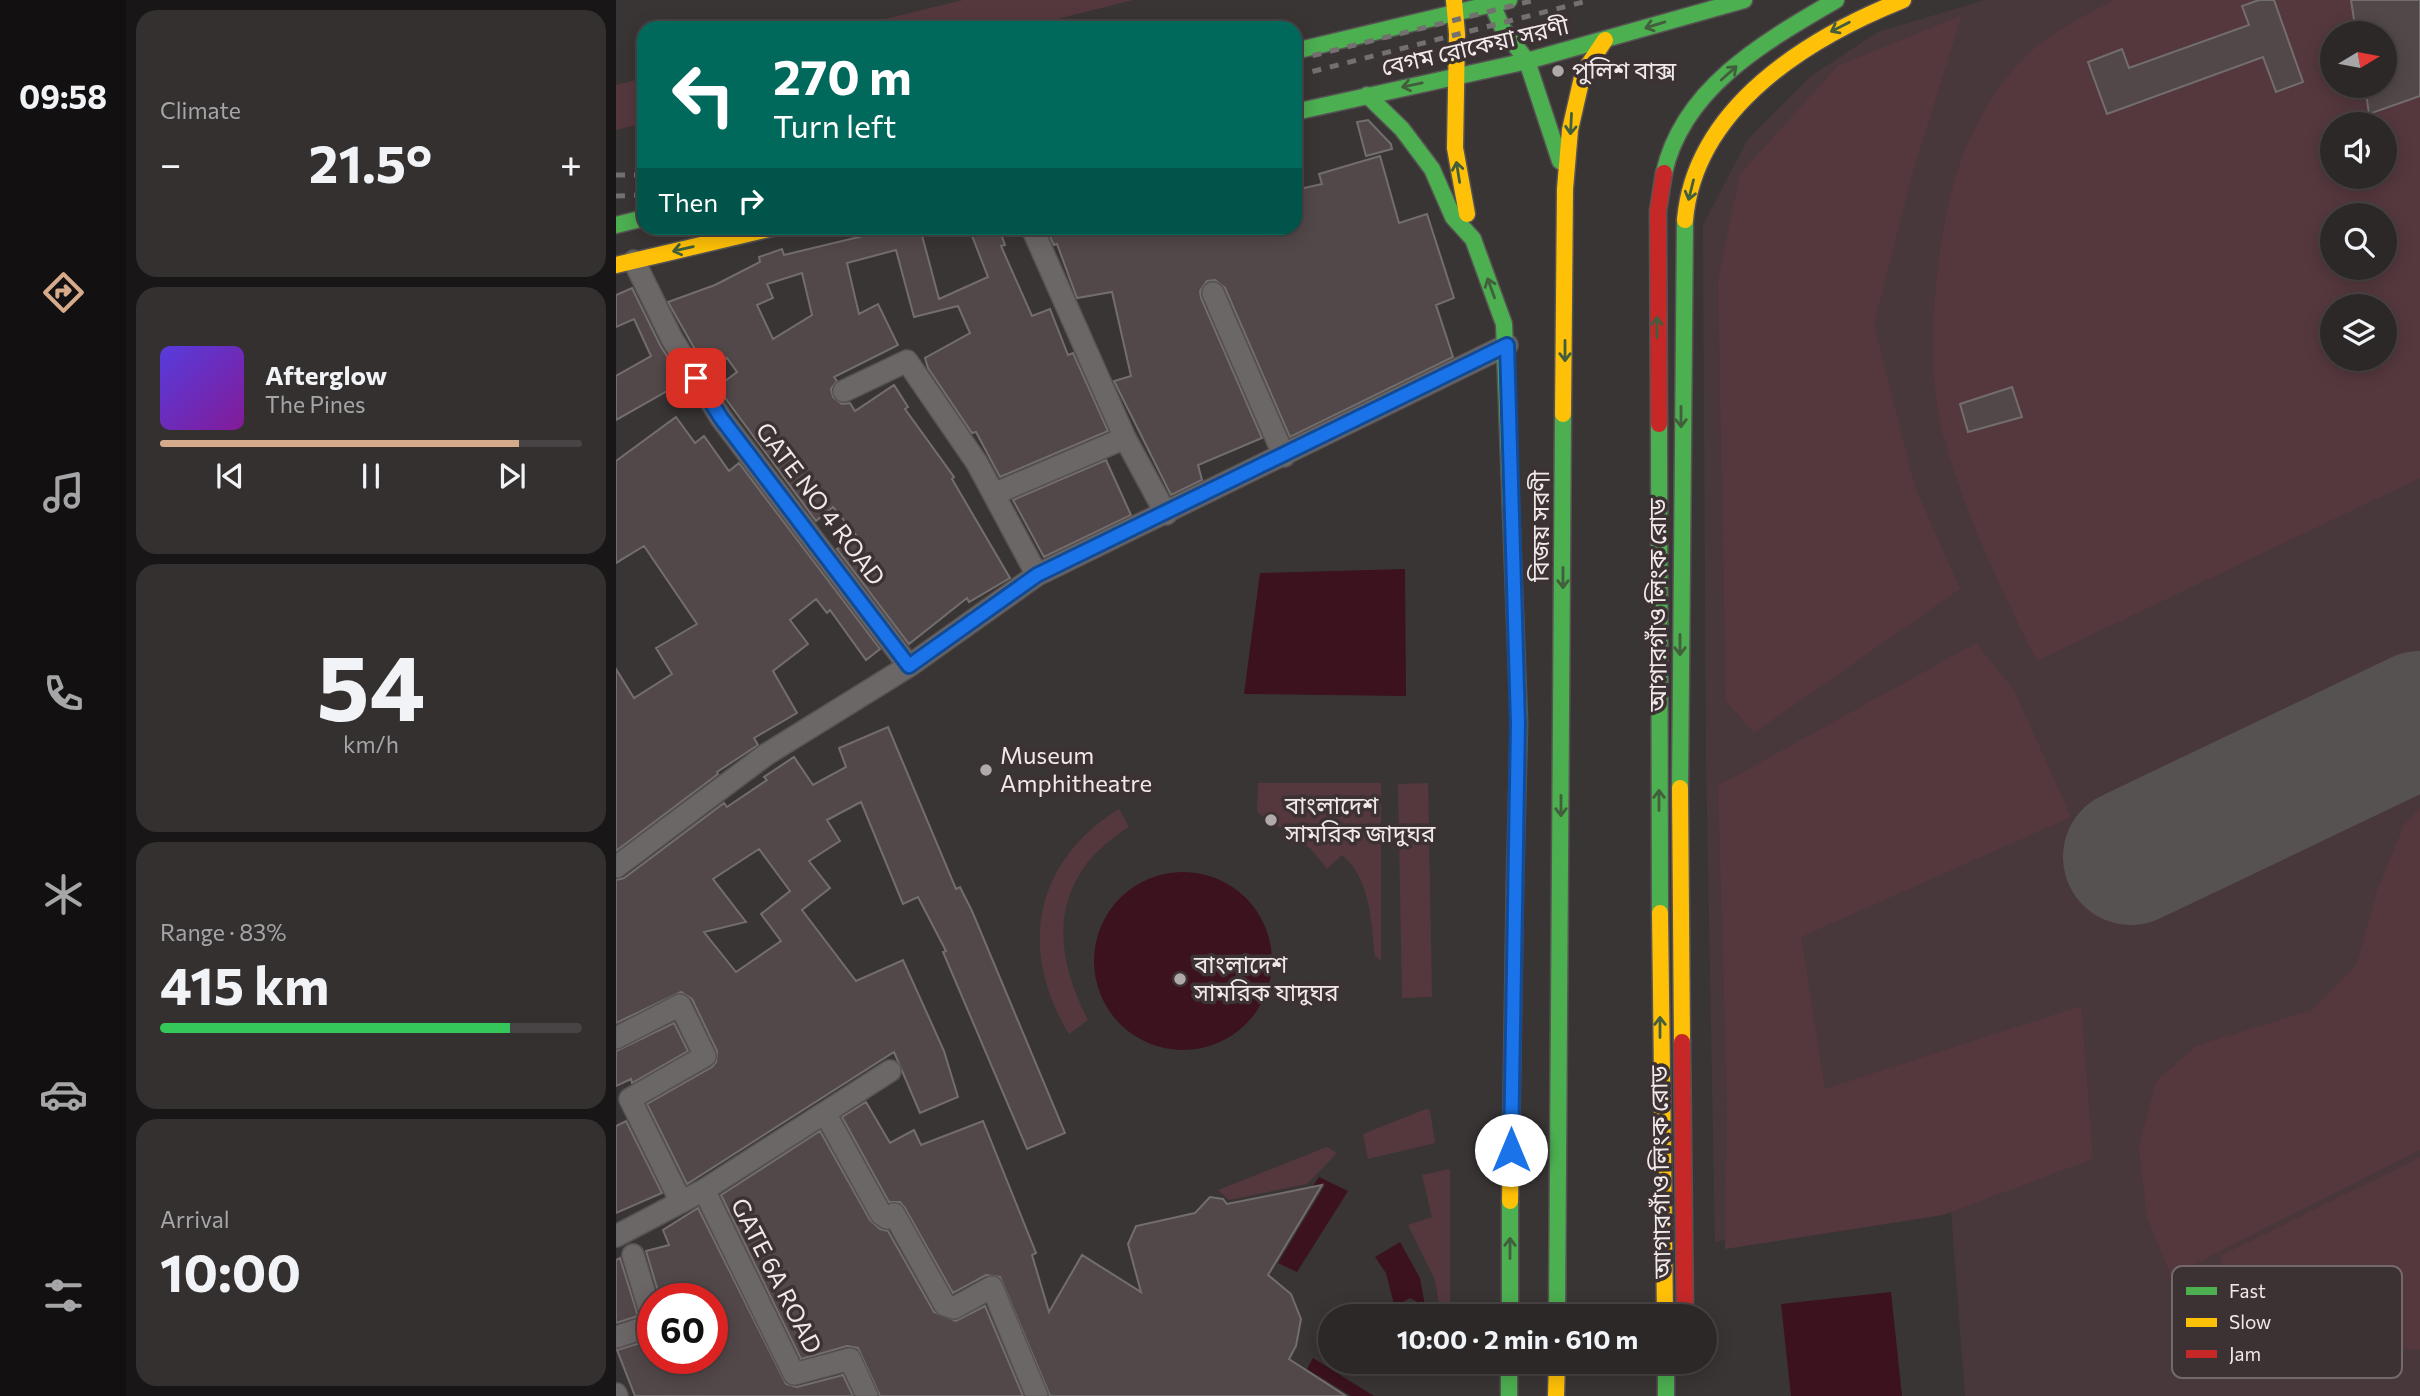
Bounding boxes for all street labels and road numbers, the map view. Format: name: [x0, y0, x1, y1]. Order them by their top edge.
street label: বেগম রোকেয়া সরণী: [1378, 10, 1572, 81]
street label: GATE NO 4 ROAD: [751, 416, 892, 590]
street label: বিজয় সরণী: [1525, 470, 1554, 583]
street label: আগারগাঁও লিংক রোড: [1642, 498, 1671, 713]
street label: আগারগাঁও লিংক রোড: [1643, 1064, 1676, 1280]
street label: GATE 6A ROAD: [726, 1193, 829, 1358]

